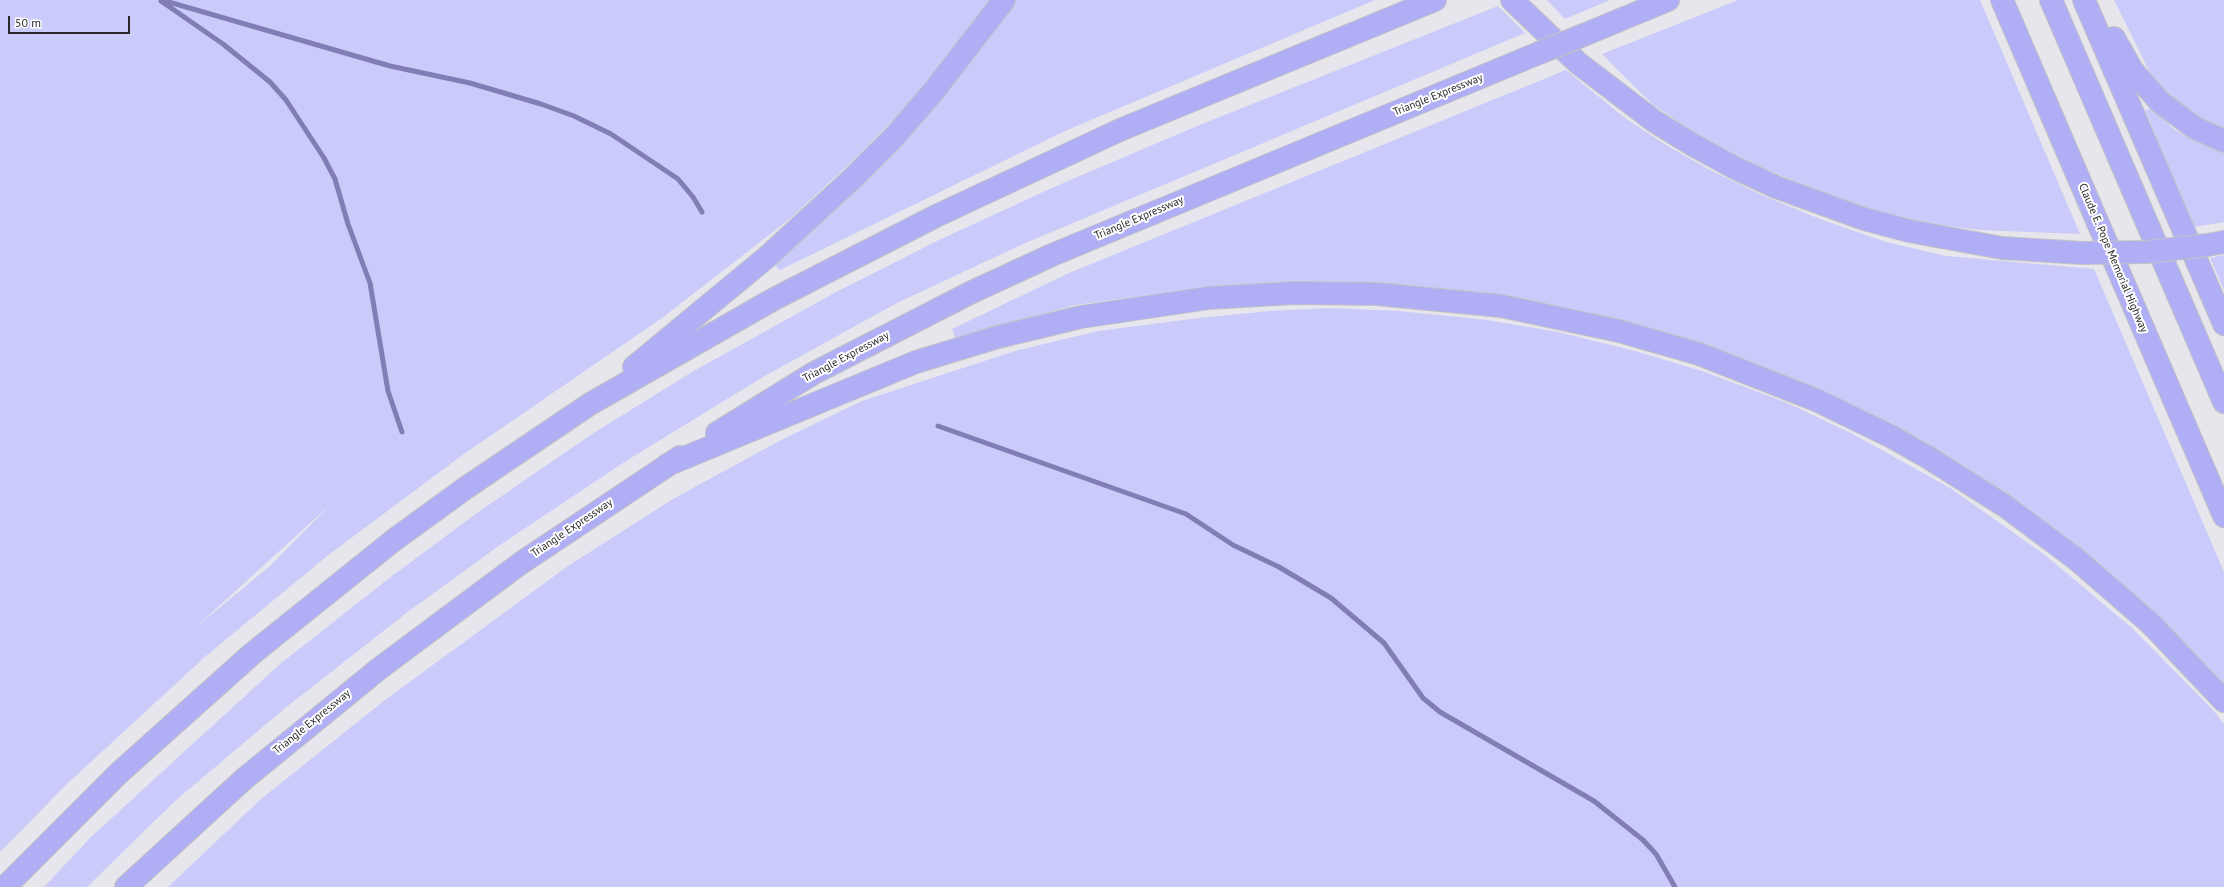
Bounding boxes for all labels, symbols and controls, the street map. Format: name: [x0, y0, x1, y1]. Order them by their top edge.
scale bar: [10, 8, 132, 34]
text: 50 m: [15, 15, 41, 30]
street label: Triangle Expressway: [1391, 71, 1485, 119]
street label: Claude E. Pope Memorial Highway: [2075, 181, 2151, 335]
street label: Triangle Expressway: [1092, 193, 1186, 243]
street label: Triangle Expressway: [801, 329, 891, 385]
street label: Triangle Expressway: [529, 496, 615, 560]
street label: Triangle Expressway: [271, 687, 353, 757]

